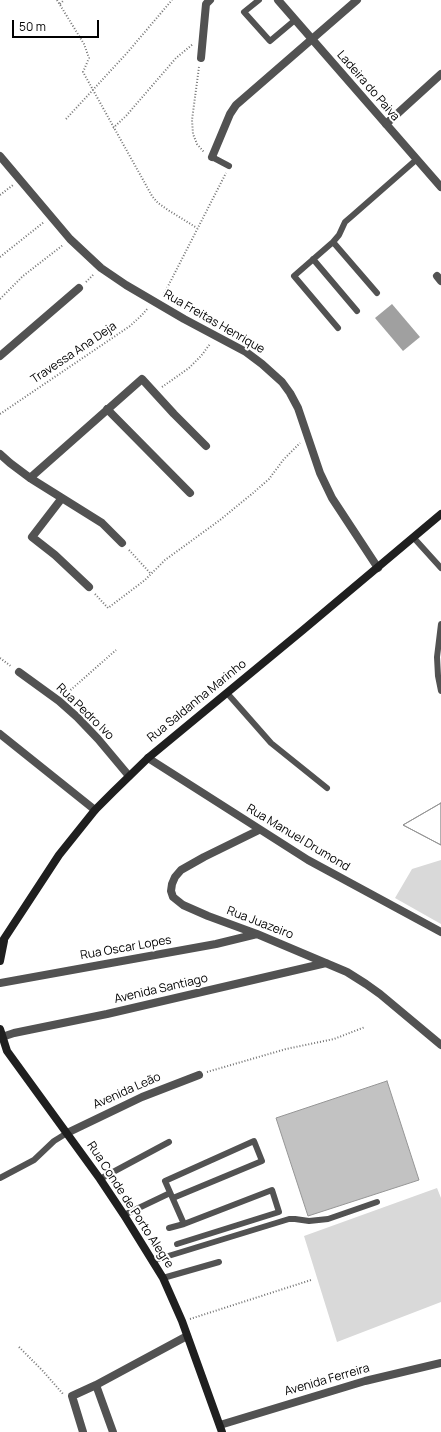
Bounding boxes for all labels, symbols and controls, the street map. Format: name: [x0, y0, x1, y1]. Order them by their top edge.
scale bar: [14, 12, 101, 38]
text: 50 m: [19, 18, 46, 35]
street label: Ladeira do Paiva: [334, 48, 402, 124]
street label: Rua Freitas Henrique: [161, 287, 267, 357]
street label: Travessa Ana Deja: [28, 319, 120, 387]
street label: Rua Saldanha Marinho: [145, 657, 249, 745]
street label: Rua Pedro Ivo: [53, 681, 117, 743]
street label: Rua Manuel Drumond: [244, 801, 352, 875]
street label: Rua Juazeiro: [225, 904, 295, 942]
street label: Rua Oscar Lopes: [79, 933, 173, 963]
street label: Avenida Santiago: [113, 971, 209, 1007]
street label: Avenida Leão: [91, 1070, 163, 1112]
street label: Rua Conde de Porto Alegre: [84, 1139, 176, 1271]
street label: Avenida Ferreira: [283, 1361, 371, 1399]

